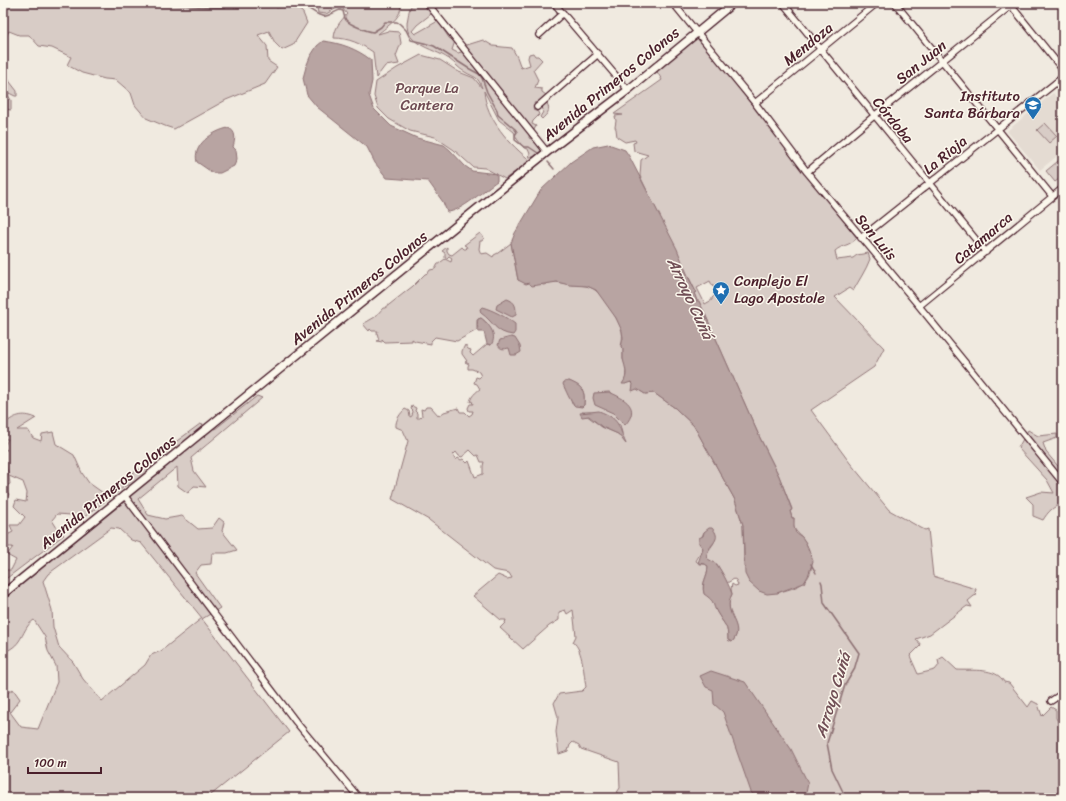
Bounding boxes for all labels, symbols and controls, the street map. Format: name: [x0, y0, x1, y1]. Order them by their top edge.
street label: Mendoza: [777, 15, 839, 72]
street label: Avenida Primeros Colonos: [536, 20, 685, 148]
street label: San Juan: [890, 33, 952, 91]
park label: Parque La Cantera: [395, 75, 459, 118]
place label: Instituto Santa Bárbara: [924, 83, 1021, 126]
street label: Córdoba: [866, 91, 920, 150]
school or university icon: Instituto Santa Bárbara: [1023, 95, 1043, 120]
street label: La Rioja: [917, 128, 974, 181]
street label: Catamarca: [947, 205, 1019, 271]
street label: San Luis: [848, 208, 904, 266]
street label: Avenida Primeros Colonos: [284, 224, 433, 352]
water label: Arroyo Cuñá: [659, 252, 723, 347]
place label: Conplejo El Lago Apostole: [734, 268, 825, 311]
place icon: Conplejo El Lago Apostole: [711, 280, 731, 305]
street label: Avenida Primeros Colonos: [33, 428, 182, 556]
water label: Arroyo Cuñá: [806, 646, 860, 742]
scale bar: [28, 749, 101, 775]
text: 100 m: [34, 752, 67, 774]

